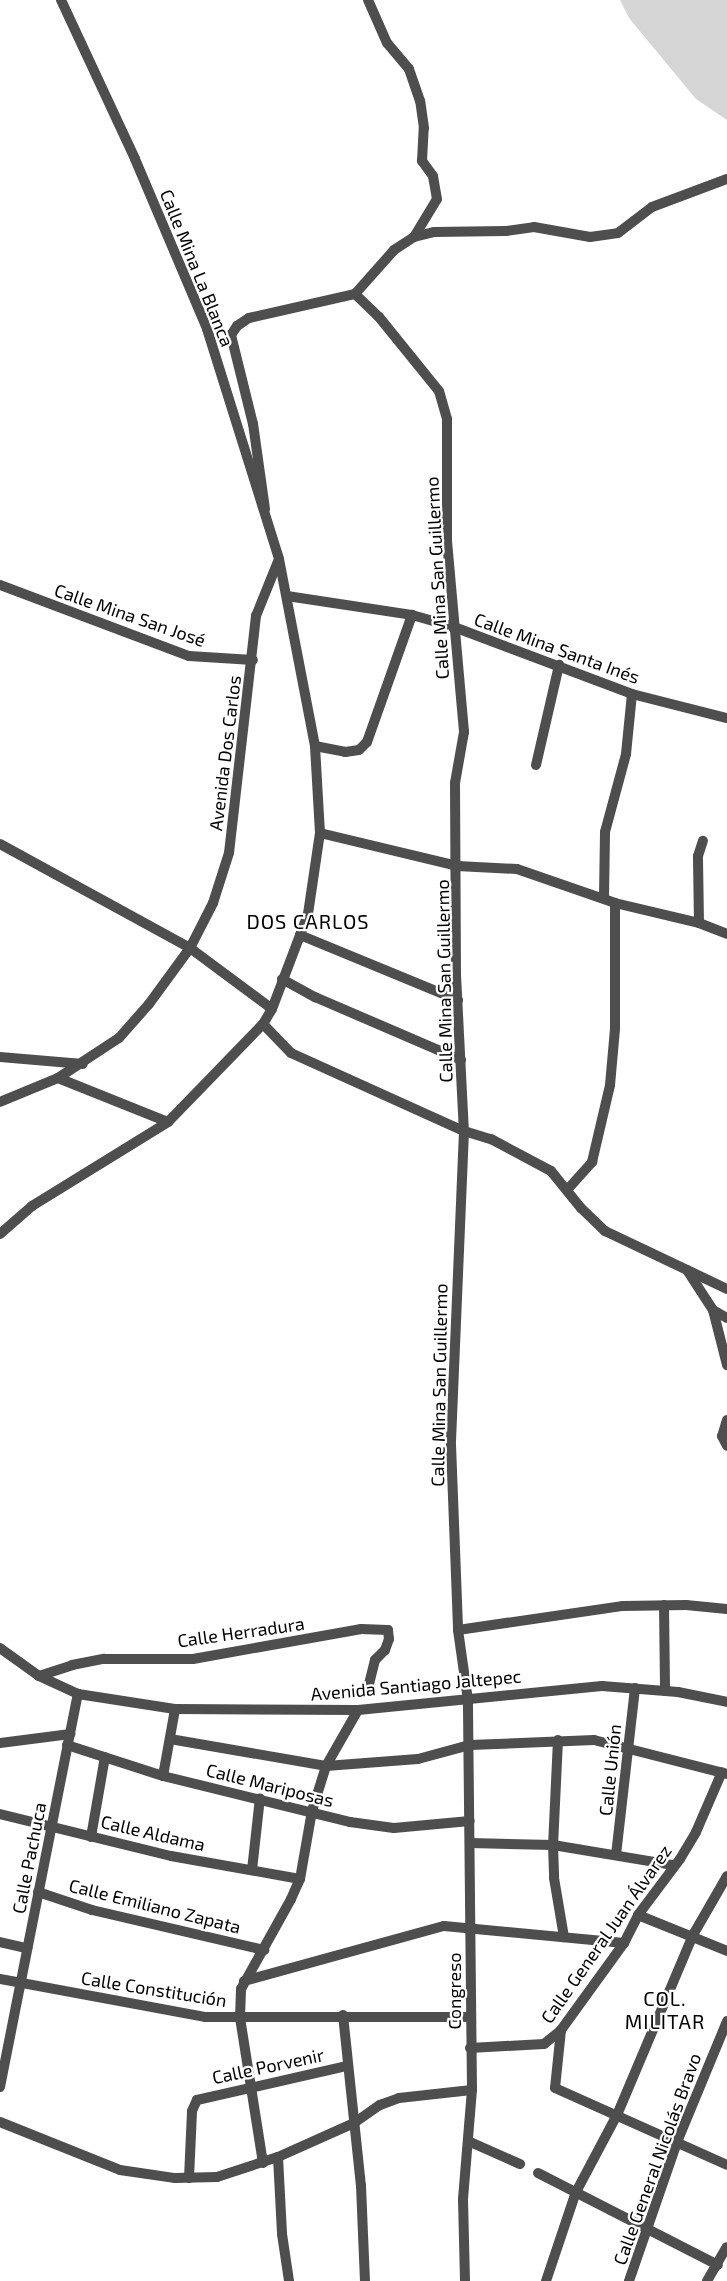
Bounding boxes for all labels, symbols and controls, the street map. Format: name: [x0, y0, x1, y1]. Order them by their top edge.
street label: Calle Mina La Blanca: [156, 186, 238, 350]
street label: Calle Mina San Guillermo: [421, 476, 453, 680]
street label: Calle Mina San José: [51, 579, 209, 651]
street label: Calle Mina Santa Inés: [471, 608, 643, 688]
street label: Avenida Dos Carlos: [205, 674, 245, 832]
street label: Calle Mina San Guillermo: [431, 879, 457, 1083]
district label: DOS CARLOS: [245, 909, 371, 933]
street label: Calle Mina San Guillermo: [426, 1283, 452, 1487]
street label: Calle Herradura: [176, 1612, 306, 1652]
street label: Avenida Santiago Jaltepec: [310, 1665, 522, 1705]
street label: Calle Unión: [594, 1723, 626, 1817]
street label: Calle Mariposas: [204, 1759, 336, 1811]
street label: Calle Pachuca: [8, 1800, 50, 1916]
street label: Calle Aldama: [98, 1810, 208, 1856]
street label: Calle General Juan Álvarez: [536, 1840, 676, 2028]
street label: Calle Emiliano Zapata: [67, 1874, 243, 1938]
street label: Congreso: [443, 1952, 465, 2030]
street label: Calle Constitución: [80, 1967, 228, 2011]
district label: COL. MILITAR: [624, 1987, 706, 2034]
street label: Calle Porvenir: [210, 2044, 326, 2088]
street label: Calle General Nicolás Bravo: [608, 2050, 706, 2268]

